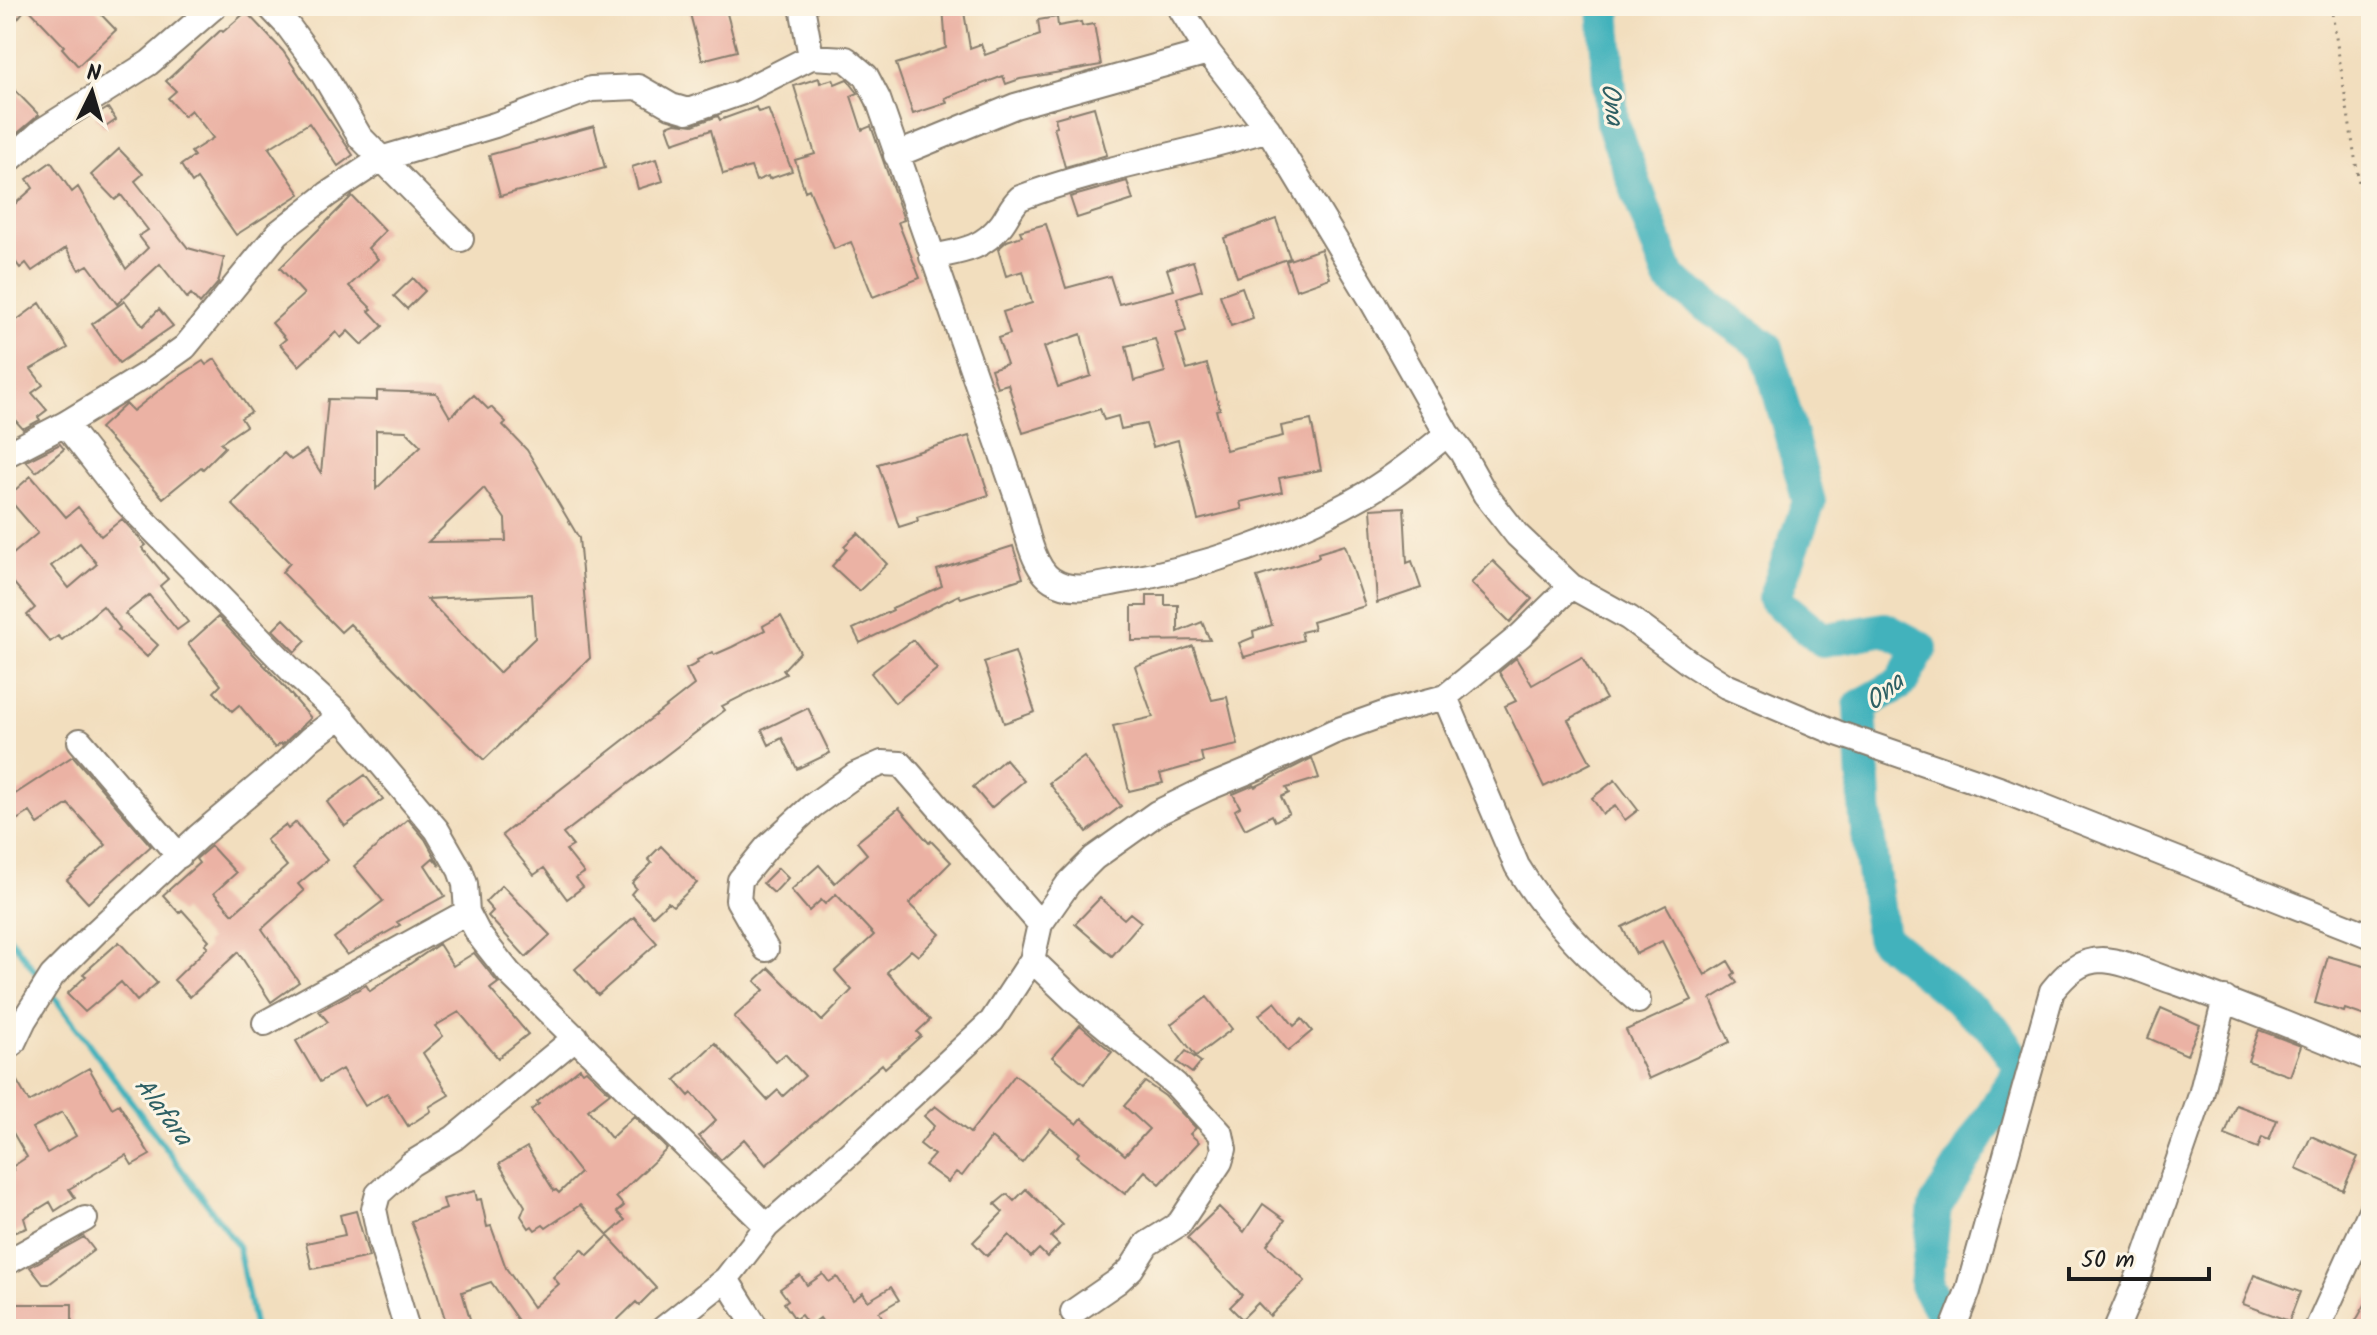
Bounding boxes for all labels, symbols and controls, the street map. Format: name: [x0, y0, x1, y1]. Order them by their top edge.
north arrow: [52, 52, 132, 132]
text: N: [85, 57, 102, 93]
water label: Ona: [1587, 81, 1635, 130]
water label: Ona: [1856, 662, 1916, 722]
water label: Alafara: [122, 1069, 203, 1157]
scale bar: [2069, 1231, 2209, 1281]
text: 50 m: [2081, 1241, 2135, 1280]

